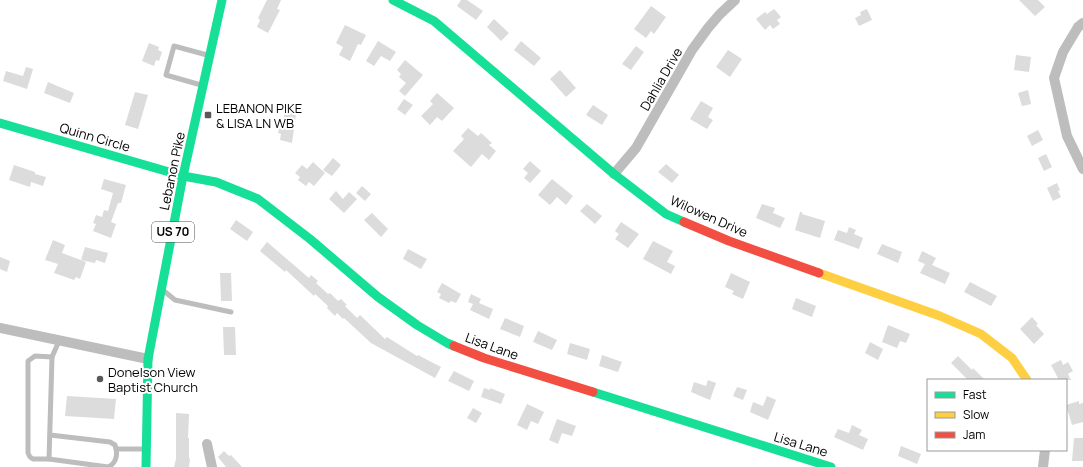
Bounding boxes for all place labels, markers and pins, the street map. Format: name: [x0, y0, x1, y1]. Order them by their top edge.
place label: LEBANON PIKE & LISA LN WB: [216, 99, 302, 132]
marker: LEBANON PIKE & LISA LN WB: [203, 110, 213, 120]
place label: Donelson View Baptist Church: [108, 363, 198, 396]
marker: Donelson View Baptist Church: [95, 374, 105, 384]

